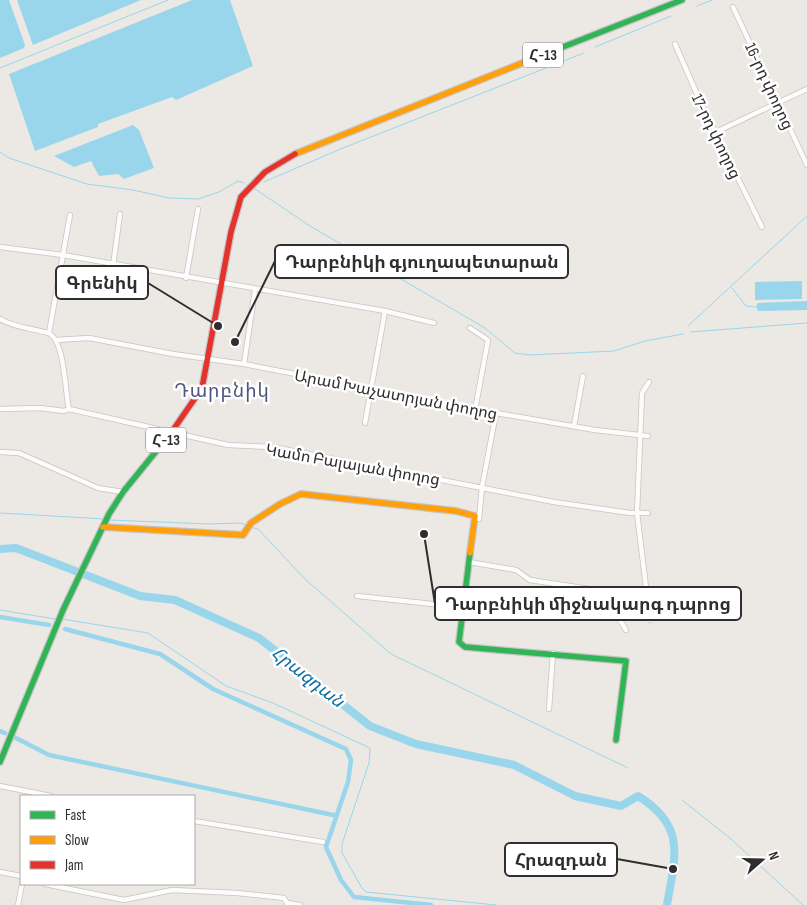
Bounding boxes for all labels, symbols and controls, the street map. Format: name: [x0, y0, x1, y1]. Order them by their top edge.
street label: 16-րդ փողոց: [740, 40, 797, 133]
road number: Հ-13: [523, 42, 563, 68]
street label: 17-րդ փողոց: [687, 91, 744, 182]
callout: Դարբնիկի գյուղապետարան: [275, 245, 568, 278]
text: Դարբնիկի գյուղապետարան: [285, 252, 559, 273]
callout: Գրենիկ: [56, 266, 148, 299]
text: Գրենիկ: [66, 273, 138, 294]
street label: Արամ Խաչատրյան փողոց: [293, 366, 499, 424]
district label: Դարբնիկ: [174, 380, 270, 403]
road number: Հ-13: [146, 428, 186, 452]
street label: Կամո Բալայան փողոց: [264, 441, 441, 490]
callout: Դարբնիկի միջնակարգ դպրոց: [435, 587, 741, 620]
text: Դարբնիկի միջնակարգ դպրոց: [445, 594, 731, 615]
water label: Հրազդան: [267, 643, 349, 713]
legend: [20, 795, 195, 885]
text: Fast: [65, 806, 87, 825]
text: Slow: [65, 831, 89, 850]
north arrow: [737, 835, 787, 885]
callout: Հրազդան: [505, 843, 617, 876]
text: N: [764, 849, 783, 862]
text: Հրազդան: [515, 850, 607, 871]
text: Jam: [64, 856, 83, 875]

